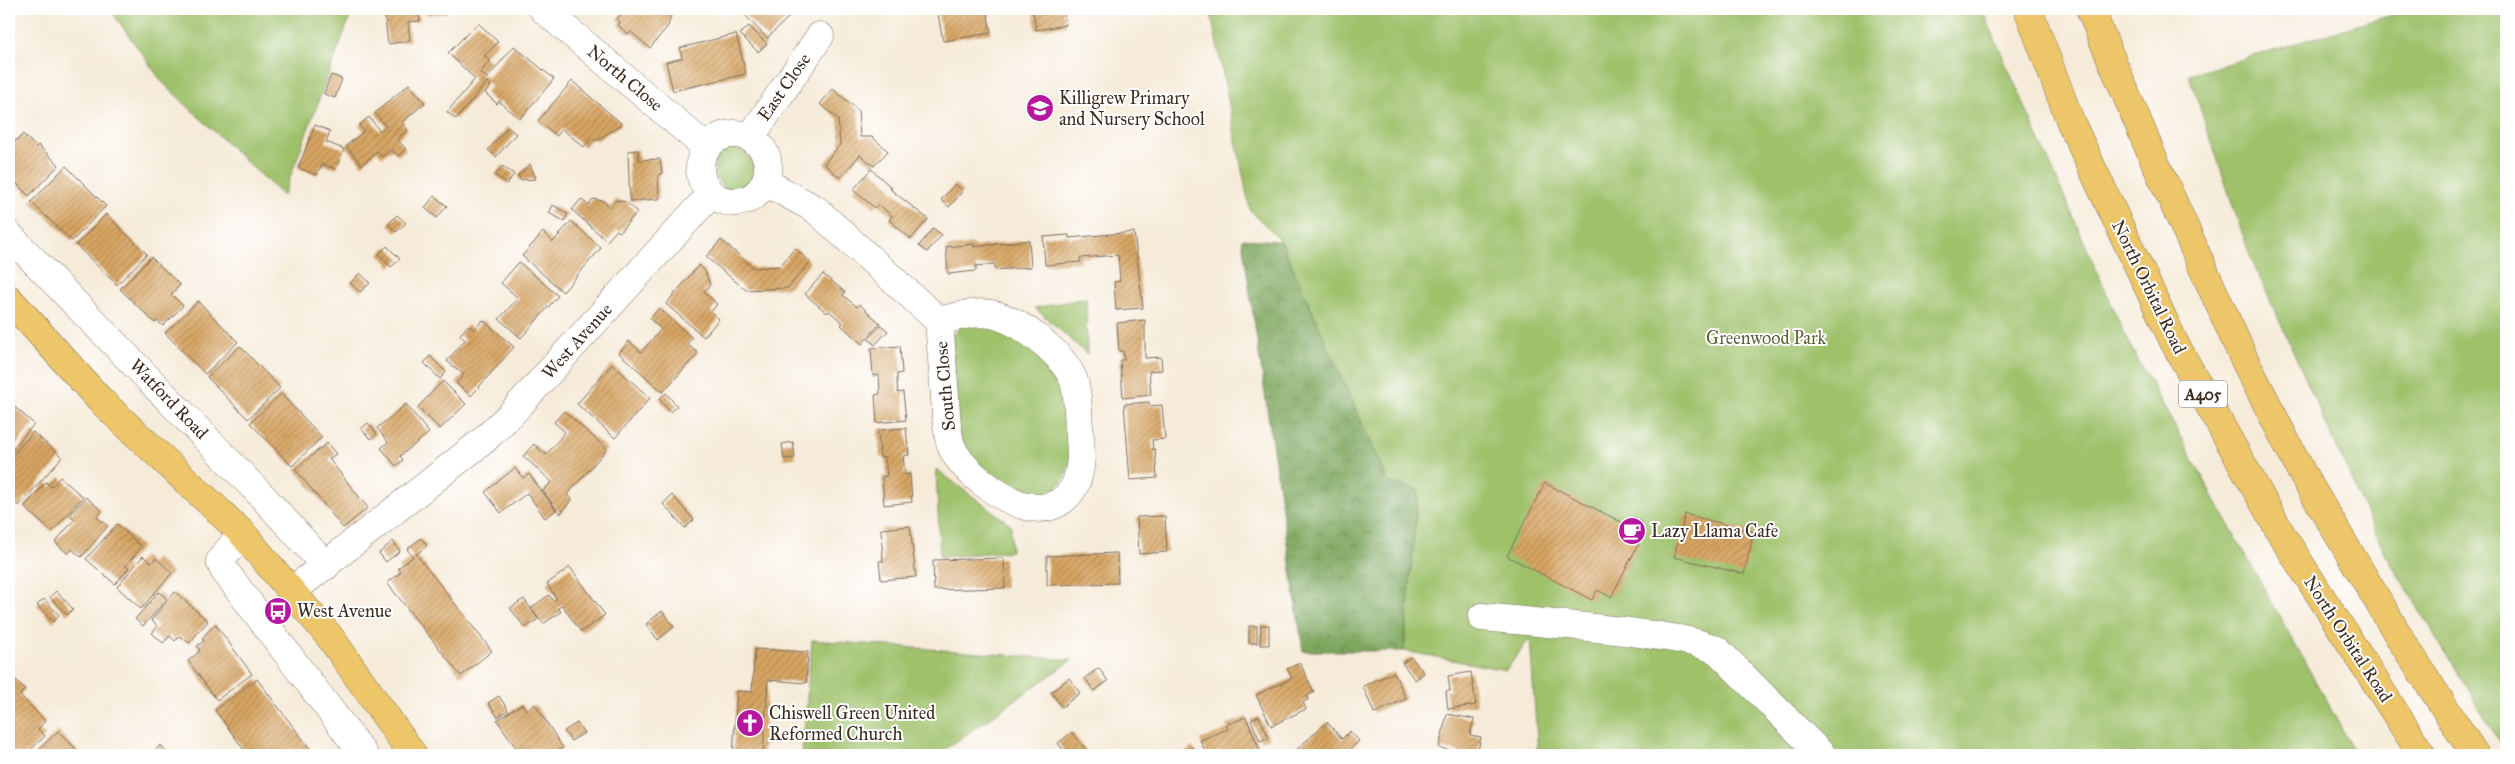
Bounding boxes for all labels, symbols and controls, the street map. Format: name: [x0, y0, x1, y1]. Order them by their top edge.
street label: North Close: [583, 40, 667, 116]
street label: East Close: [753, 49, 815, 125]
place label: Killigrew Primary and Nursery School: [1059, 87, 1205, 130]
school or university icon: Killigrew Primary and Nursery School: [1025, 93, 1055, 123]
street label: North Orbital Road: [2107, 216, 2191, 358]
street label: West Avenue: [537, 298, 617, 384]
park label: Greenwood Park: [1706, 327, 1827, 349]
street label: South Close: [930, 340, 960, 432]
street label: Watford Road: [125, 354, 213, 444]
road number: A405: [2179, 380, 2227, 408]
cafe icon: Lazy Llama Cafe: [1617, 516, 1647, 546]
place label: Lazy Llama Cafe: [1651, 520, 1778, 542]
street label: North Orbital Road: [2299, 572, 2397, 706]
bus stop icon: West Avenue: [263, 596, 293, 626]
place label: West Avenue: [297, 600, 392, 622]
place label: Chiswell Green United Reformed Church: [769, 702, 935, 745]
church icon: Chiswell Green United Reformed Church: [735, 708, 765, 738]

